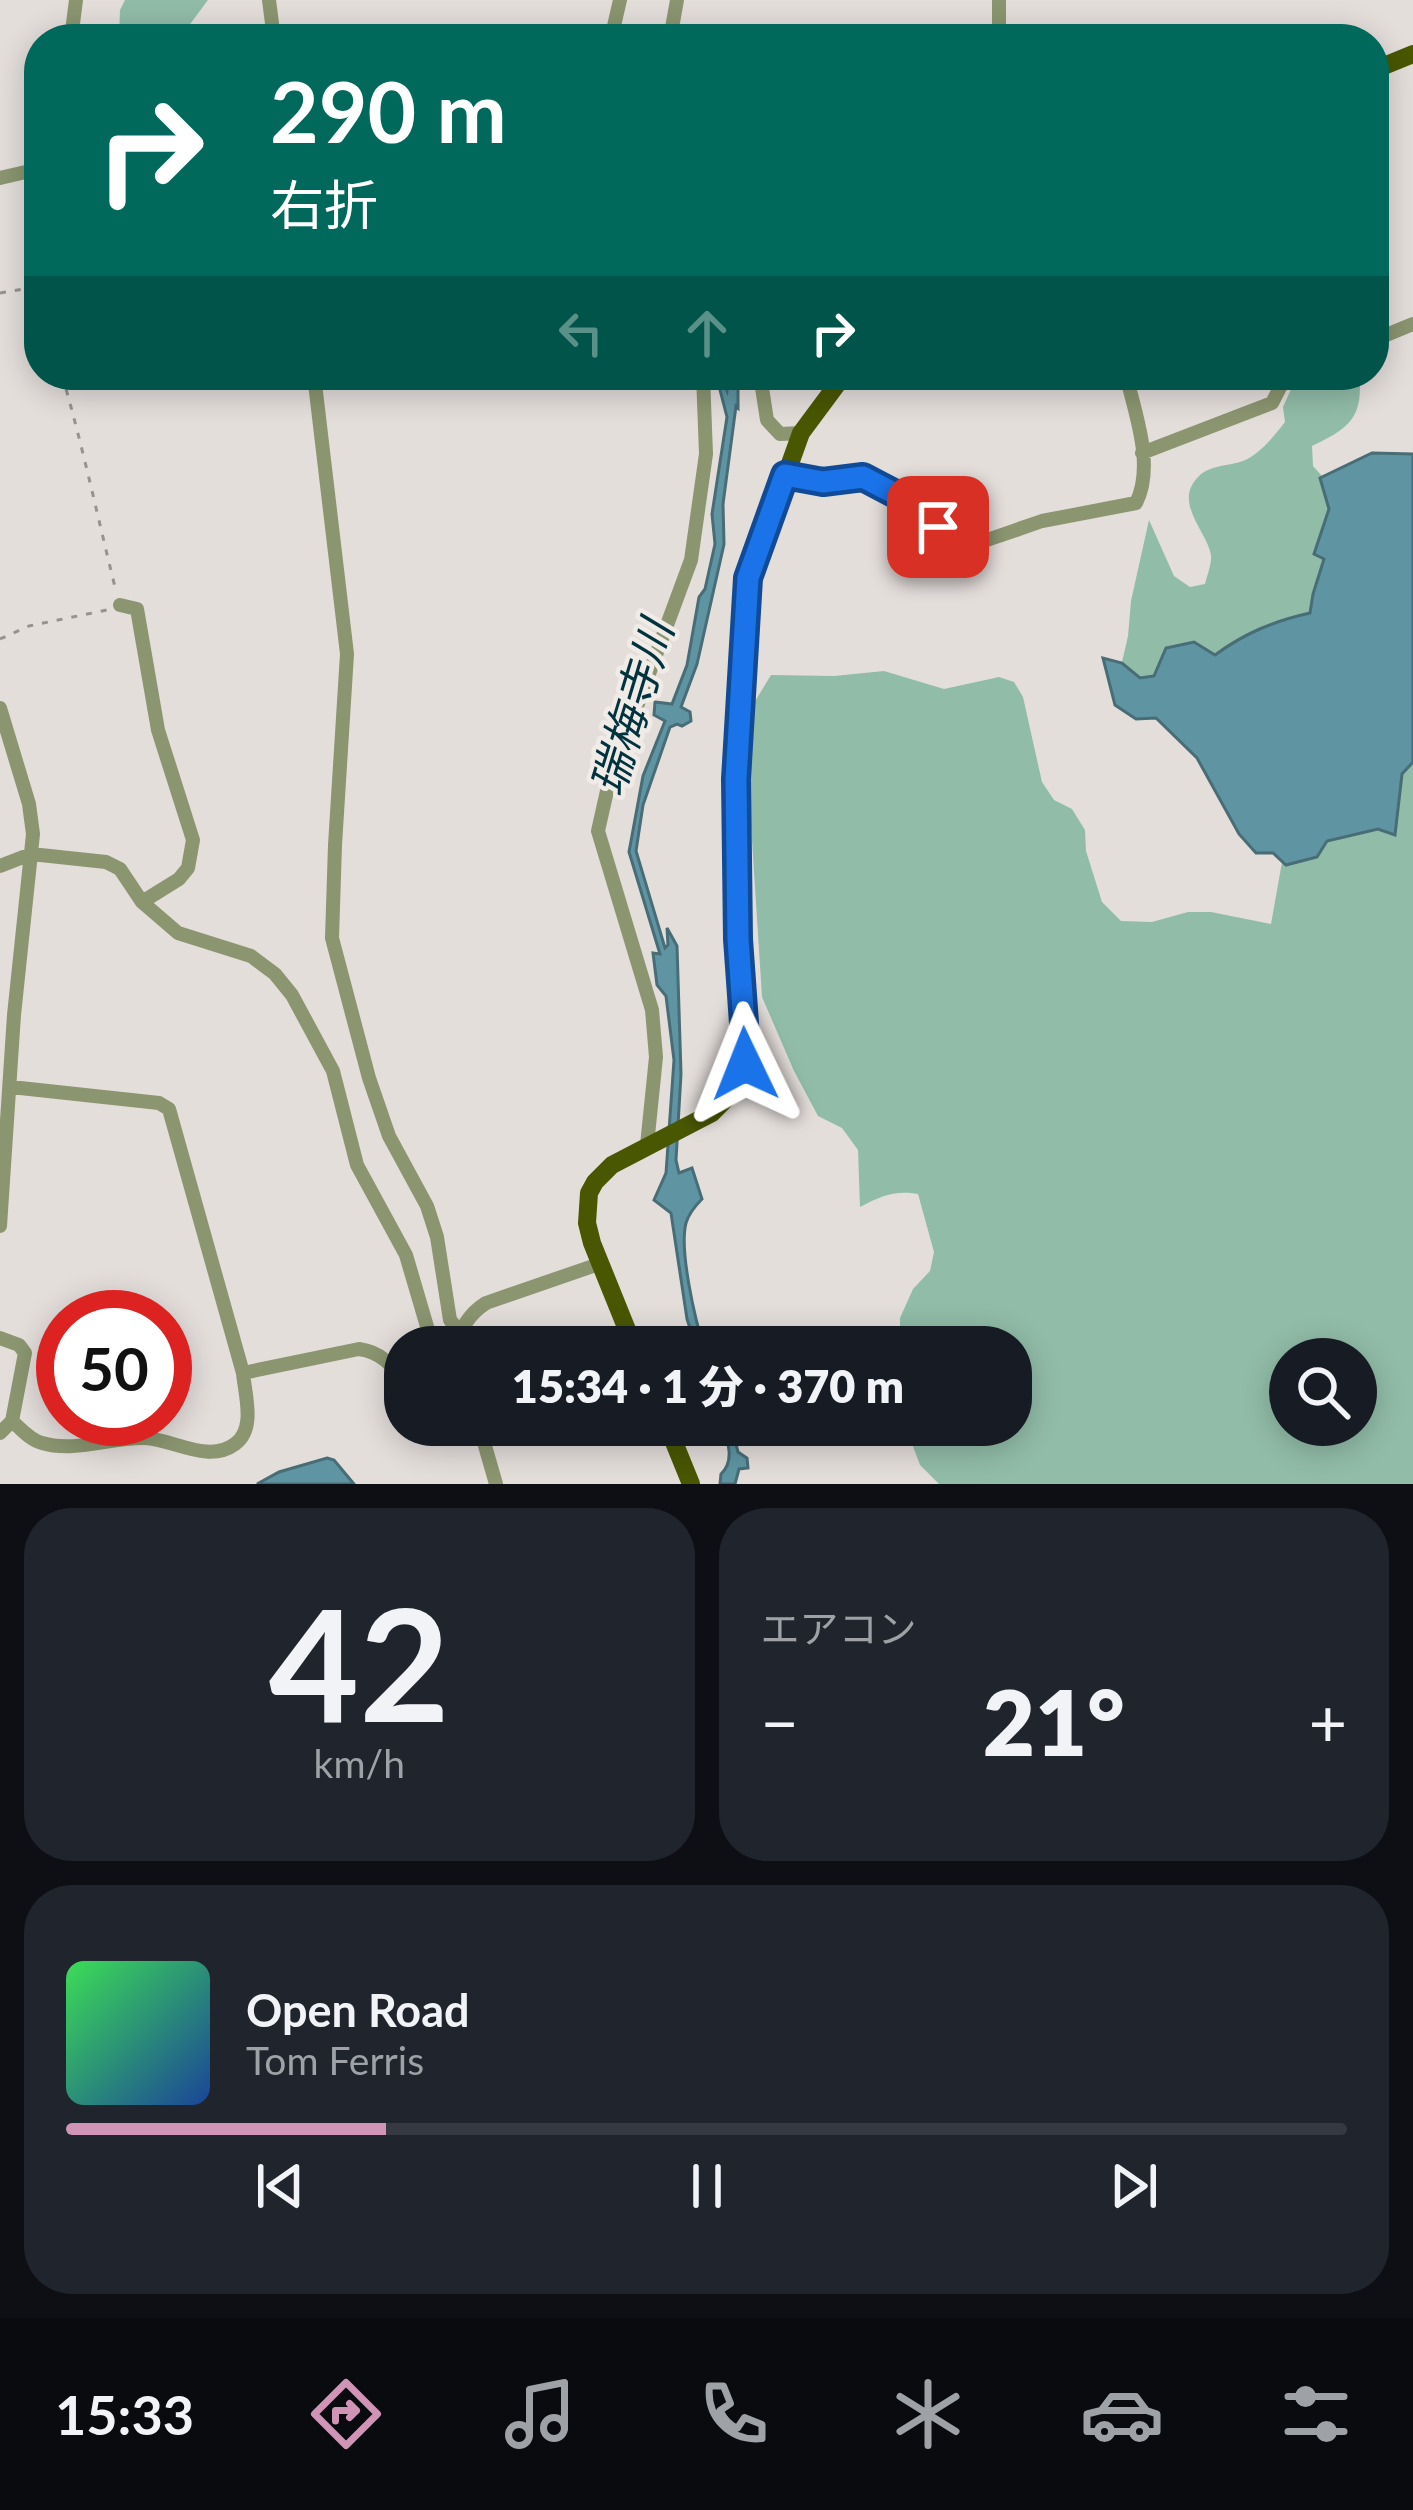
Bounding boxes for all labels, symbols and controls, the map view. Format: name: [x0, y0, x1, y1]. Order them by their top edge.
text: 290 m: [270, 60, 507, 161]
icon: right: [72, 72, 228, 228]
text: 右折: [270, 172, 378, 237]
icon: left: [548, 300, 614, 366]
icon: ahead: [674, 300, 740, 366]
icon: right: [800, 300, 866, 366]
pin: [887, 476, 989, 578]
icon: arrive: [905, 494, 971, 560]
water label: 瑞梅寺川: [579, 610, 684, 802]
position arrow: [682, 1001, 808, 1127]
speed limit sign: 50: [36, 1290, 192, 1446]
map controls: [1269, 1338, 1377, 1446]
button: search: [1269, 1338, 1377, 1446]
text: 15:34 · 1 分 · 370 m: [512, 1359, 904, 1413]
text: 42: [269, 1568, 450, 1755]
text: エアコン: [761, 1605, 917, 1651]
text: 21°: [983, 1667, 1125, 1775]
text: −: [761, 1682, 799, 1761]
text: +: [1309, 1682, 1347, 1761]
text: km/h: [314, 1740, 405, 1786]
text: Open Road: [246, 1983, 470, 2037]
text: Tom Ferris: [246, 2037, 424, 2083]
icon: previous: [247, 2153, 313, 2219]
icon: pause: [674, 2153, 740, 2219]
icon: next: [1101, 2153, 1167, 2219]
icon: directions: [304, 2372, 388, 2456]
icon: music: [498, 2372, 582, 2456]
icon: phone: [692, 2372, 776, 2456]
icon: climate: [886, 2372, 970, 2456]
icon: car: [1080, 2372, 1164, 2456]
icon: filters: [1274, 2372, 1358, 2456]
text: 15:33: [55, 2382, 194, 2447]

